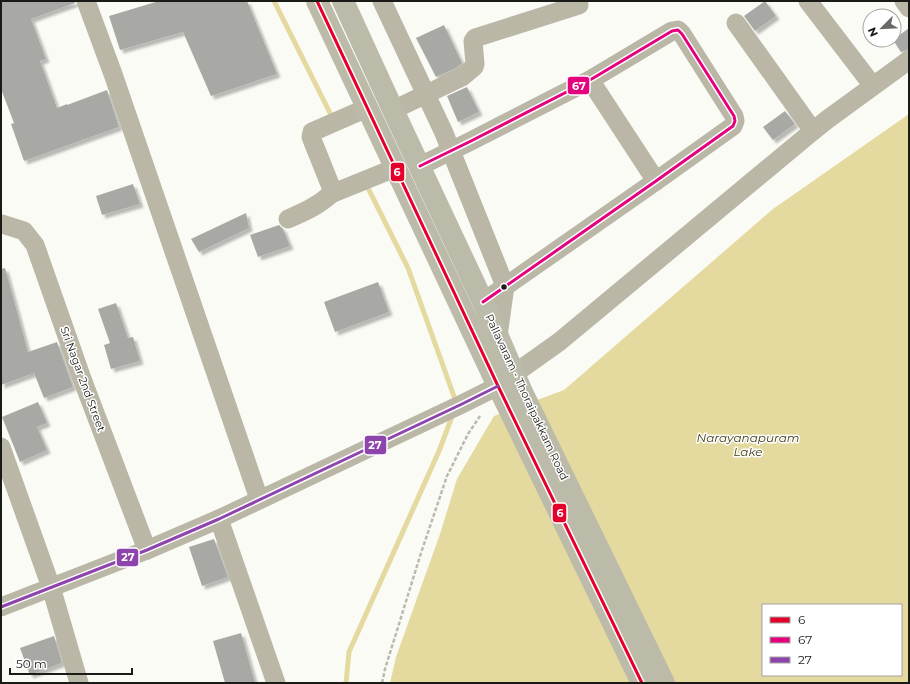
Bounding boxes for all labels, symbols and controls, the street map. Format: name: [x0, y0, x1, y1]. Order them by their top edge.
north arrow: [862, 8, 902, 48]
text: N: [865, 25, 881, 39]
line badge: 67: [567, 76, 590, 95]
text: 67: [572, 79, 586, 93]
line badge: 6: [390, 162, 405, 182]
text: 6: [393, 165, 401, 179]
unlabelled marker: [499, 282, 509, 292]
street label: Pallavaram - Thoraipakkam Road: [482, 312, 572, 482]
street label: Sri Nagar 2nd Street: [57, 324, 109, 434]
water label: Narayanapuram Lake: [696, 430, 800, 459]
line badge: 27: [364, 435, 387, 455]
text: 27: [368, 438, 382, 452]
line badge: 6: [552, 503, 567, 523]
text: 6: [556, 506, 564, 520]
line badge: 27: [116, 548, 139, 567]
text: 27: [121, 550, 135, 564]
legend: [762, 604, 902, 676]
text: 6: [798, 612, 805, 627]
text: 67: [798, 632, 812, 647]
scale bar: [10, 650, 132, 676]
text: 27: [798, 652, 812, 667]
text: 50 m: [16, 656, 47, 671]

